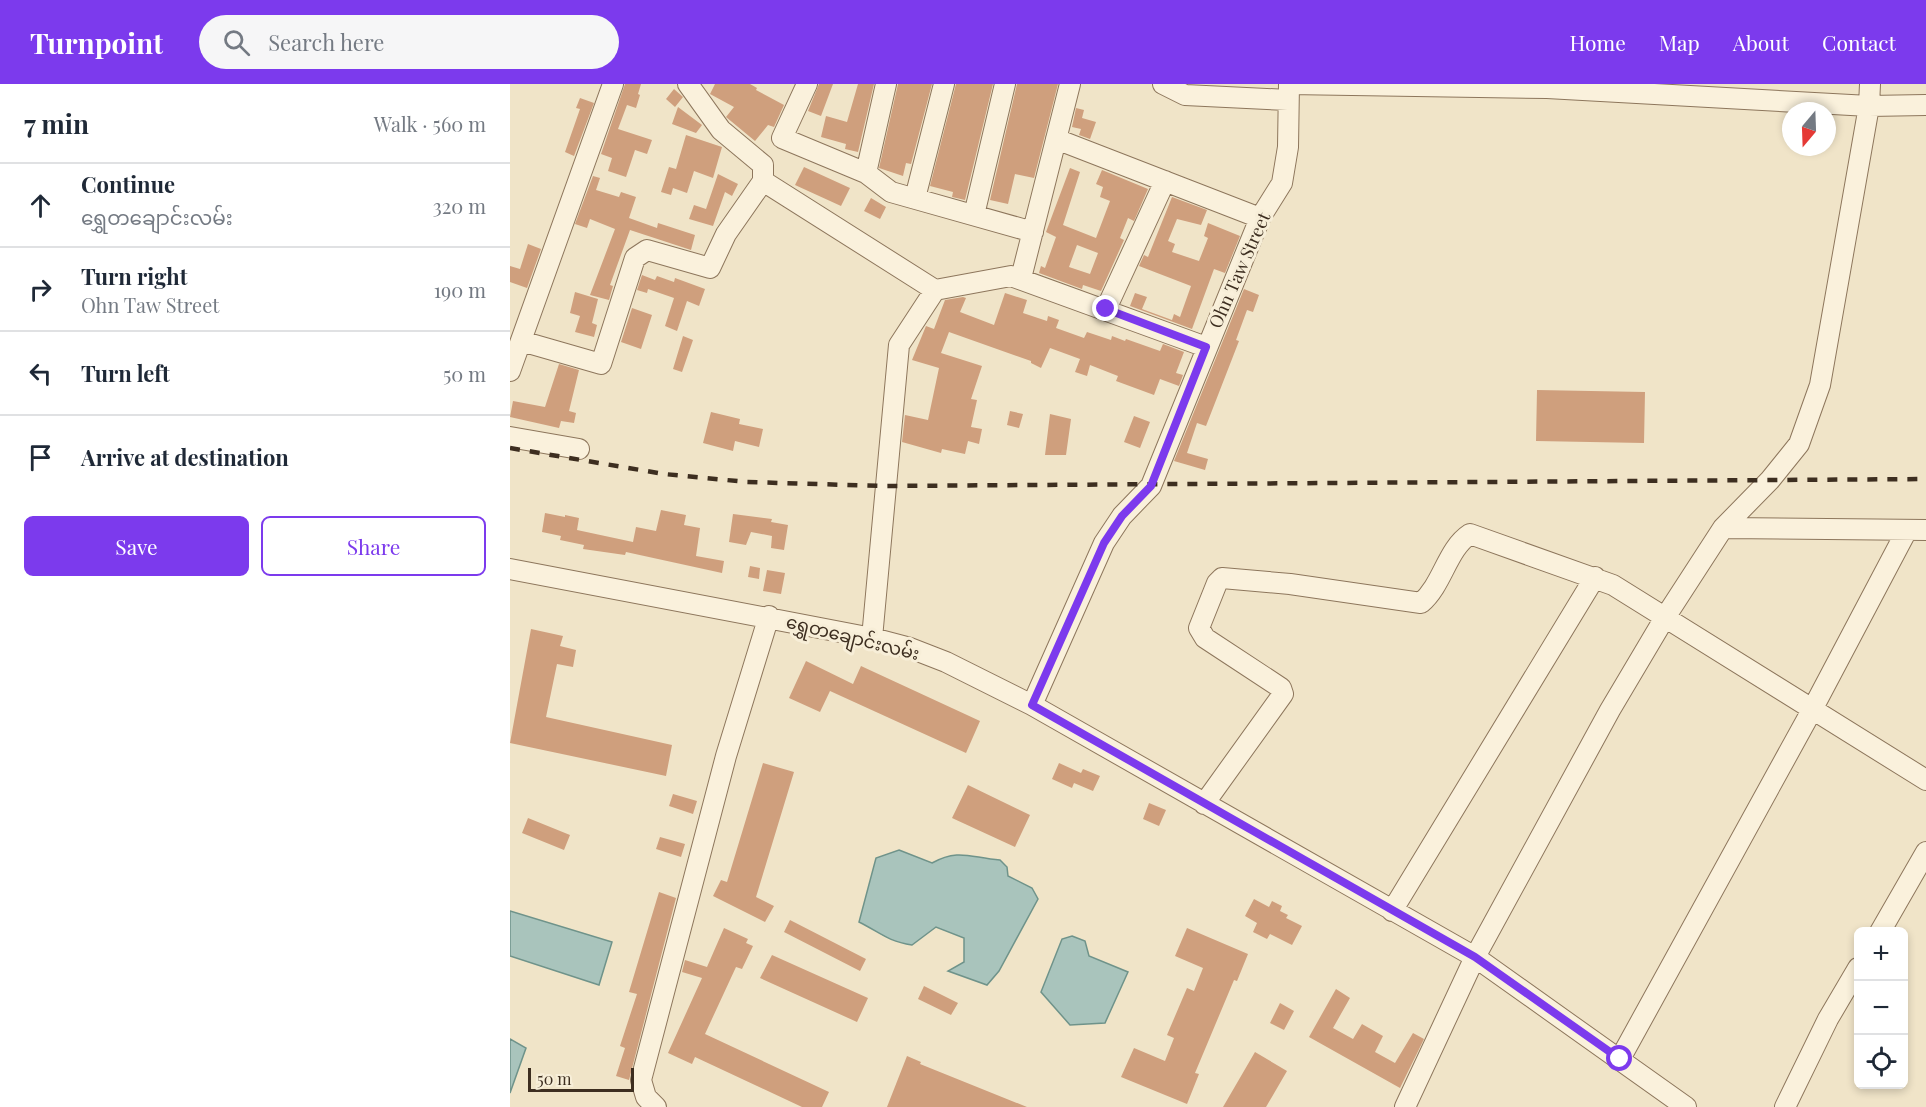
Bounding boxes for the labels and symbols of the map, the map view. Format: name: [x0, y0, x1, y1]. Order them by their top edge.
north arrow: [1782, 102, 1836, 156]
street label: Ohn Taw Street: [1203, 208, 1276, 332]
route end: [1092, 295, 1118, 321]
street label: ရွှေတချောင်းလမ်း: [783, 609, 922, 669]
route start: [1606, 1045, 1632, 1071]
scale bar: [528, 1065, 634, 1092]

